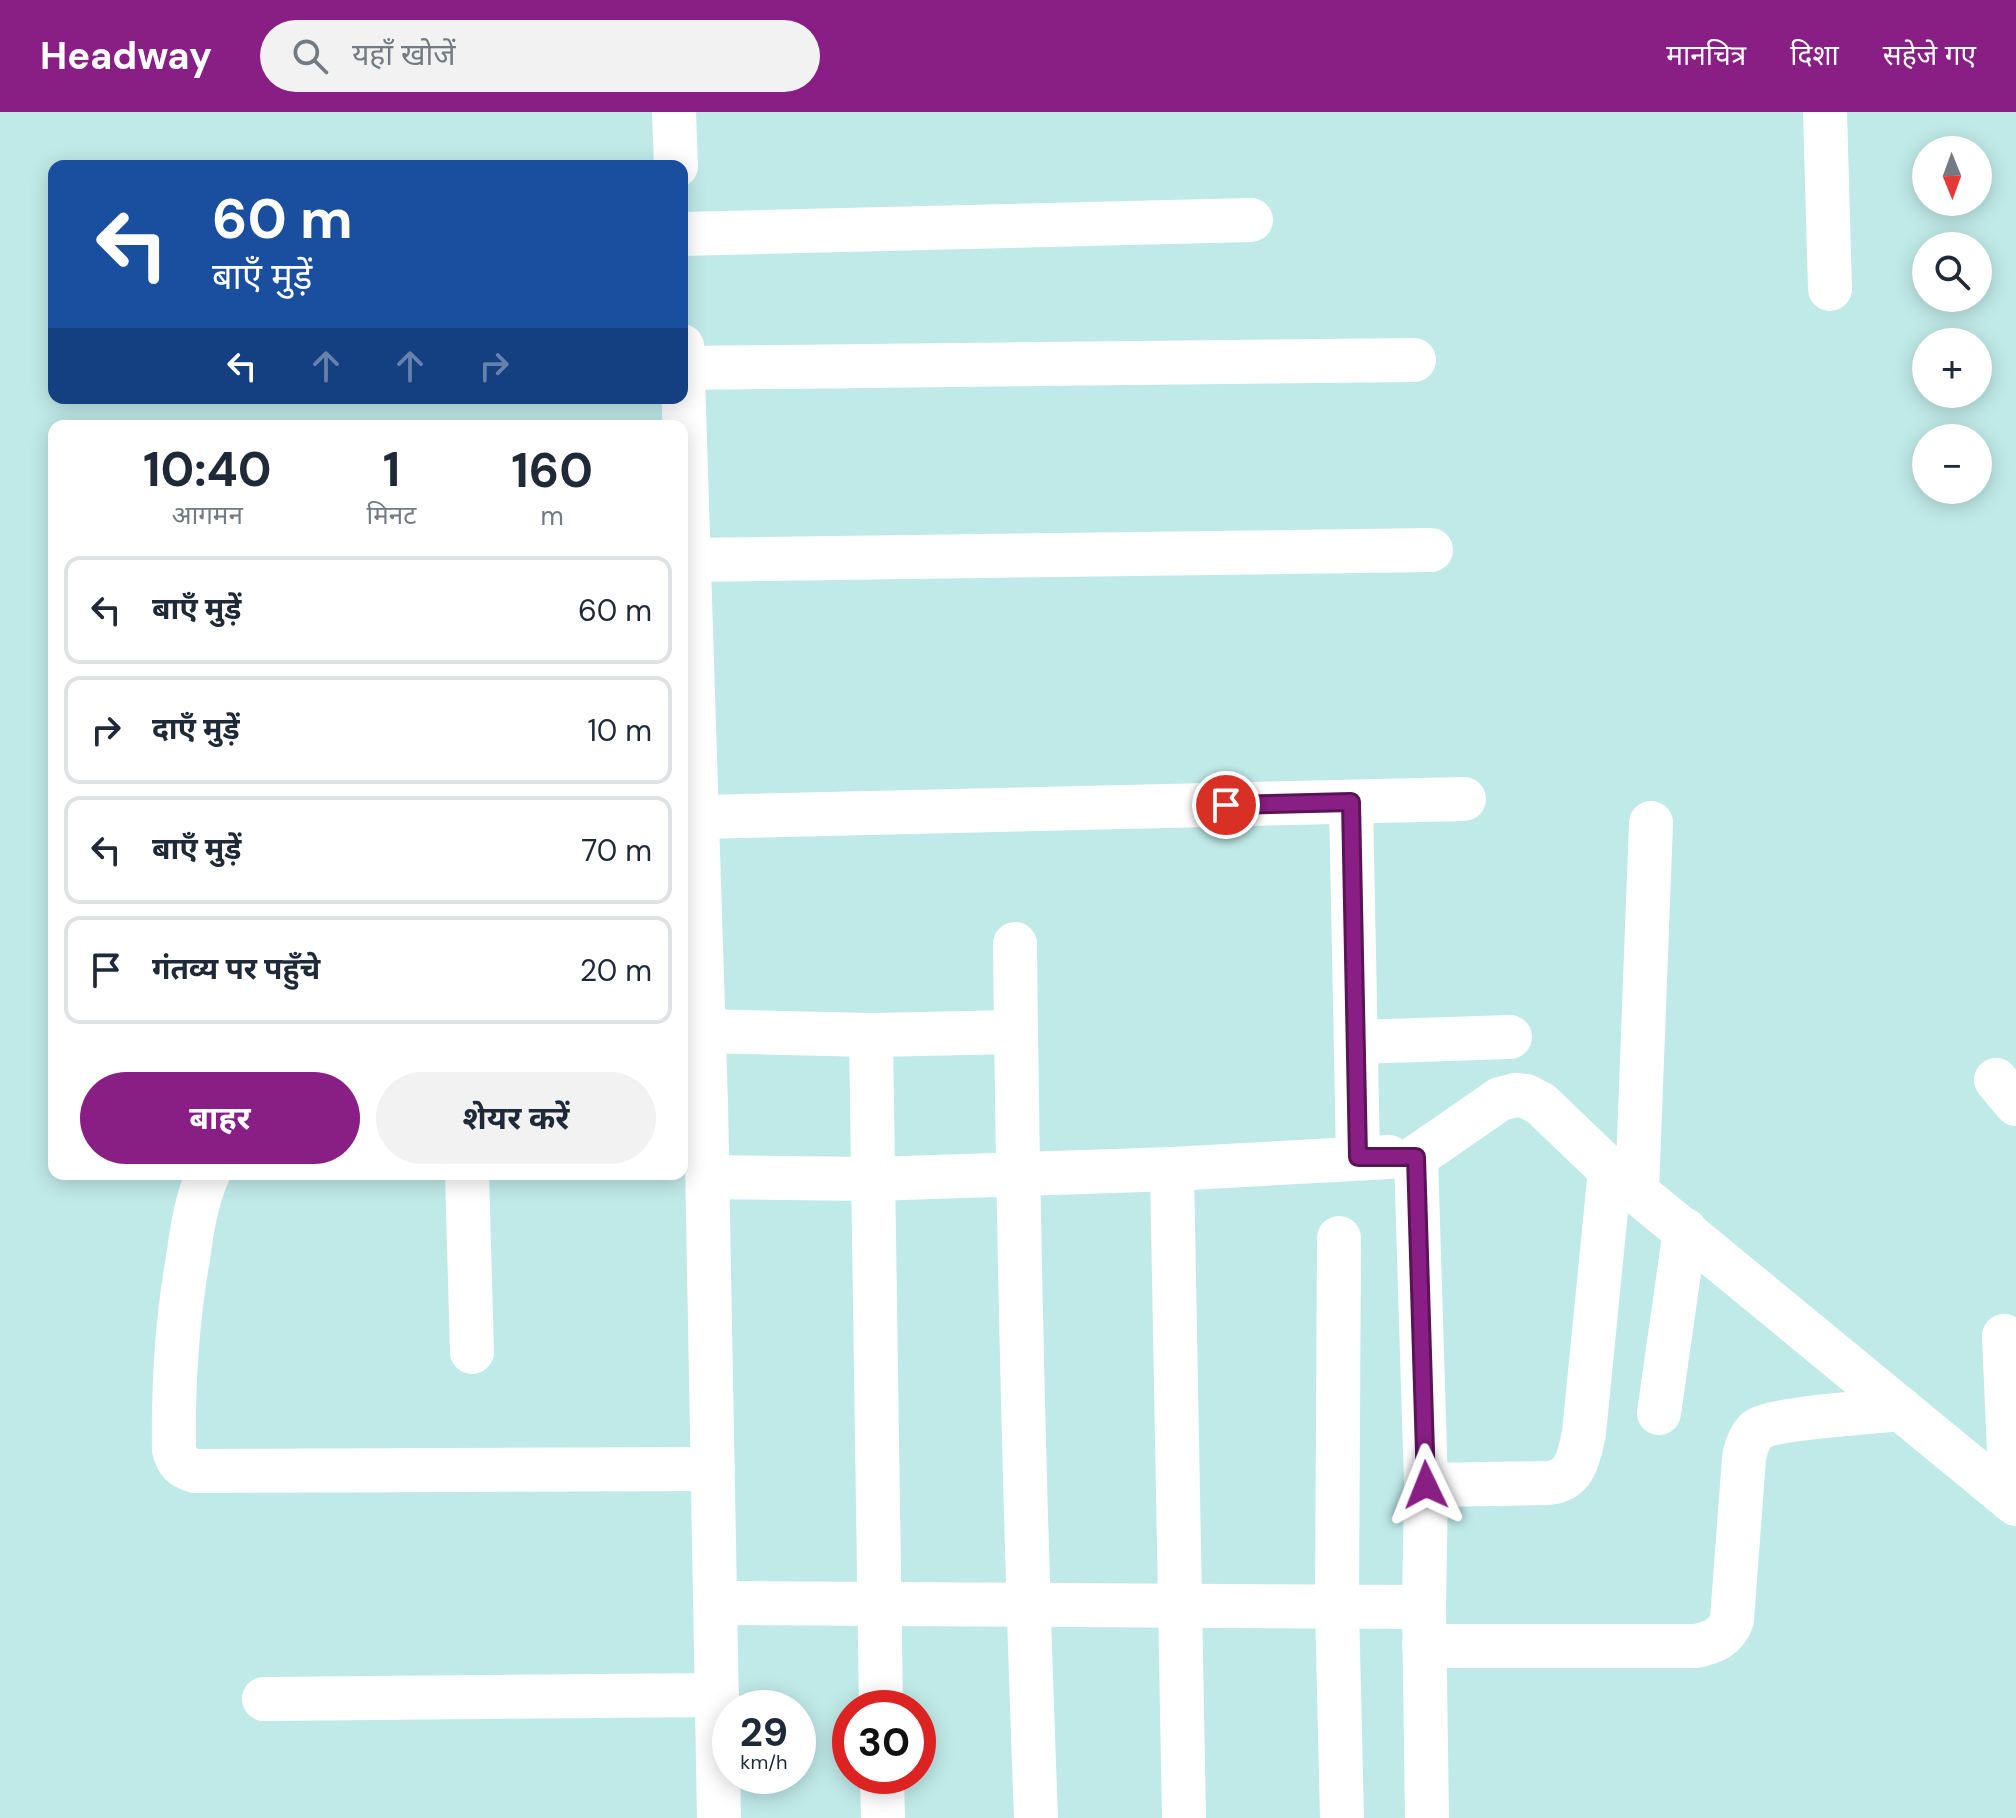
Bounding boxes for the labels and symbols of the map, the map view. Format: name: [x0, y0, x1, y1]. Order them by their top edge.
north arrow: [1912, 136, 1992, 216]
pin: [1192, 771, 1260, 839]
position arrow: [1384, 1443, 1468, 1527]
speed limit sign: 30: [832, 1690, 936, 1794]

